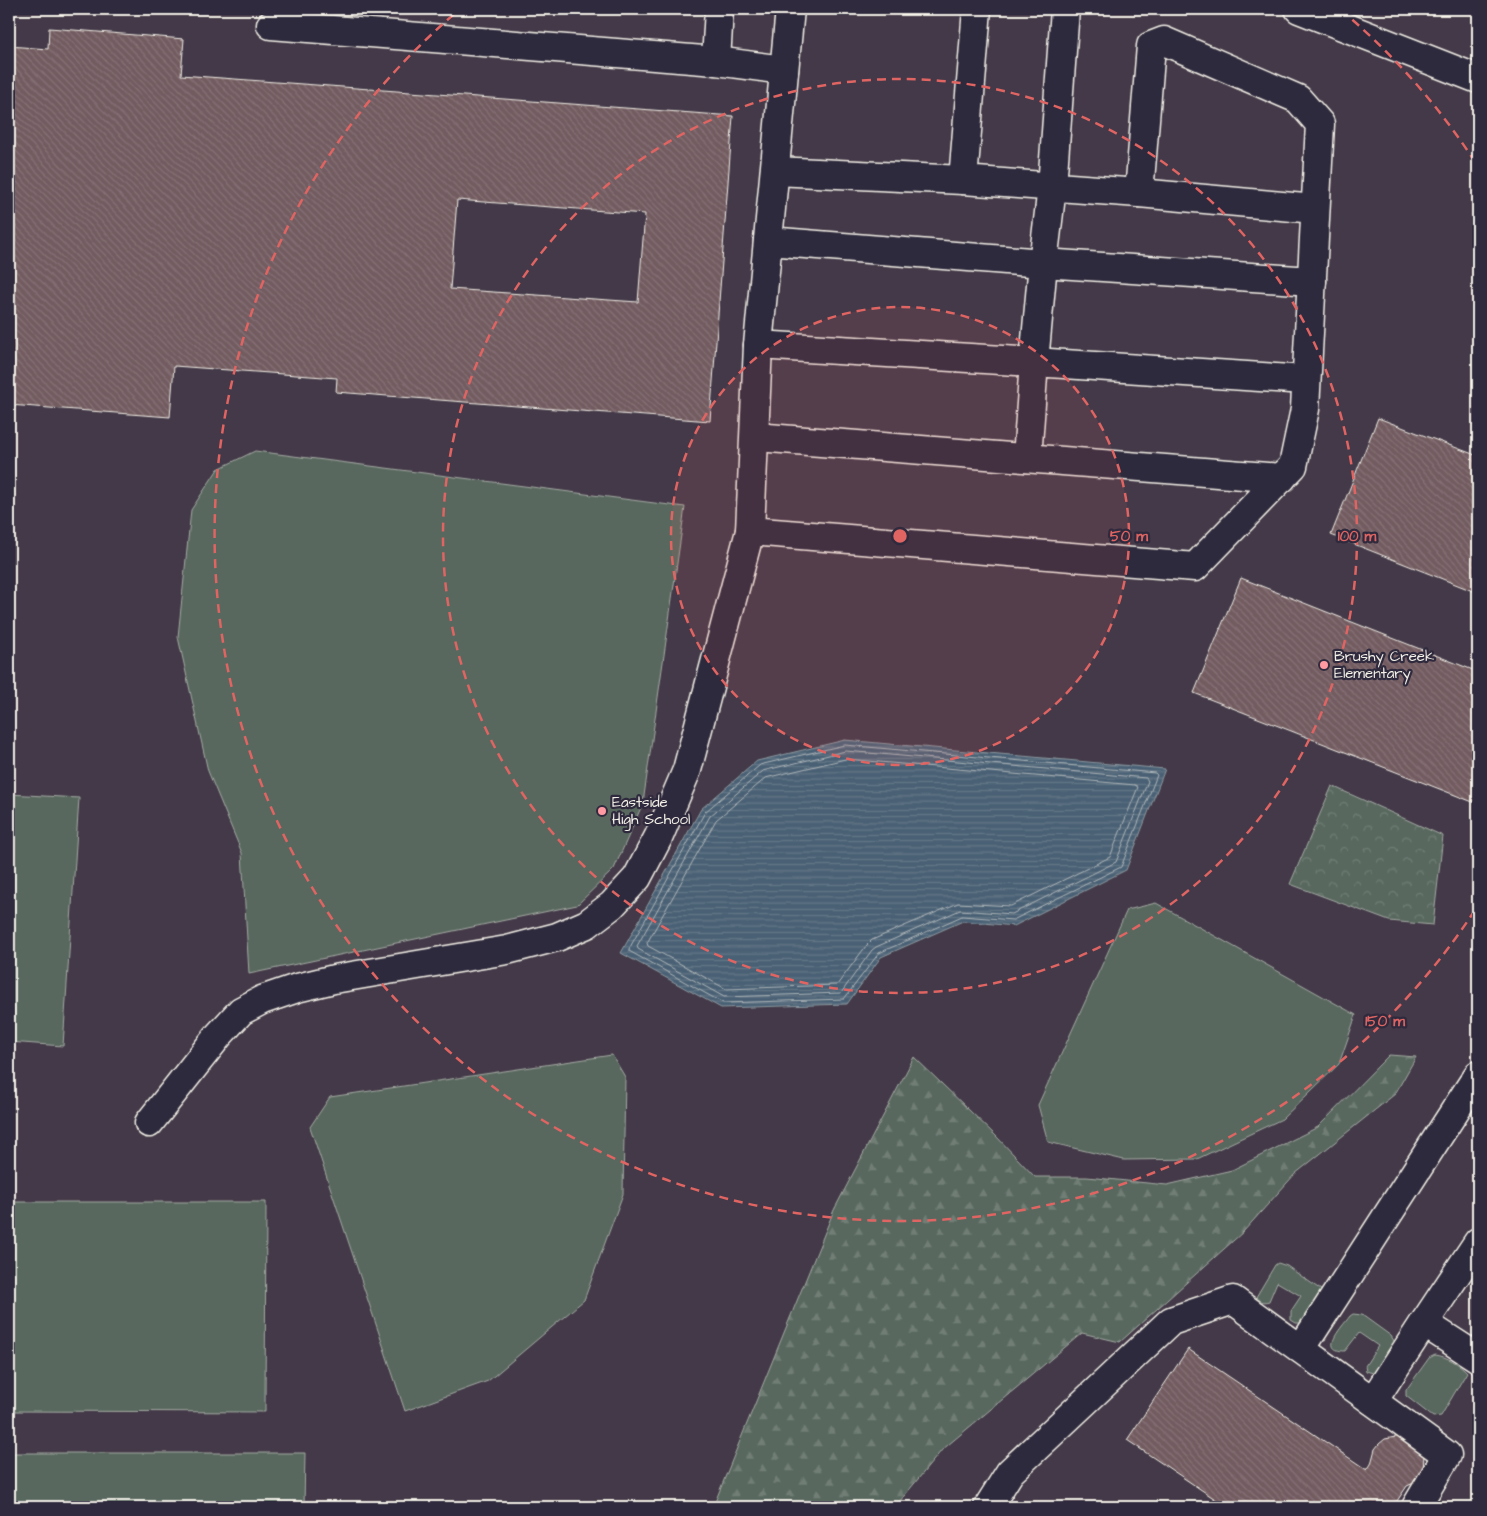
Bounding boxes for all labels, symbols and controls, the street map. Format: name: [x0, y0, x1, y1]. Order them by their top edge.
text: 50 m: [1110, 526, 1148, 547]
text: 100 m: [1338, 526, 1377, 547]
centre of rings: [891, 527, 909, 545]
place label: Brushy Creek Elementary: [1334, 646, 1434, 685]
marker: Brushy Creek Elementary: [1318, 659, 1330, 671]
place label: Eastside High School: [612, 792, 690, 831]
marker: Eastside High School: [596, 805, 608, 817]
text: 150 m: [1365, 1011, 1405, 1032]

